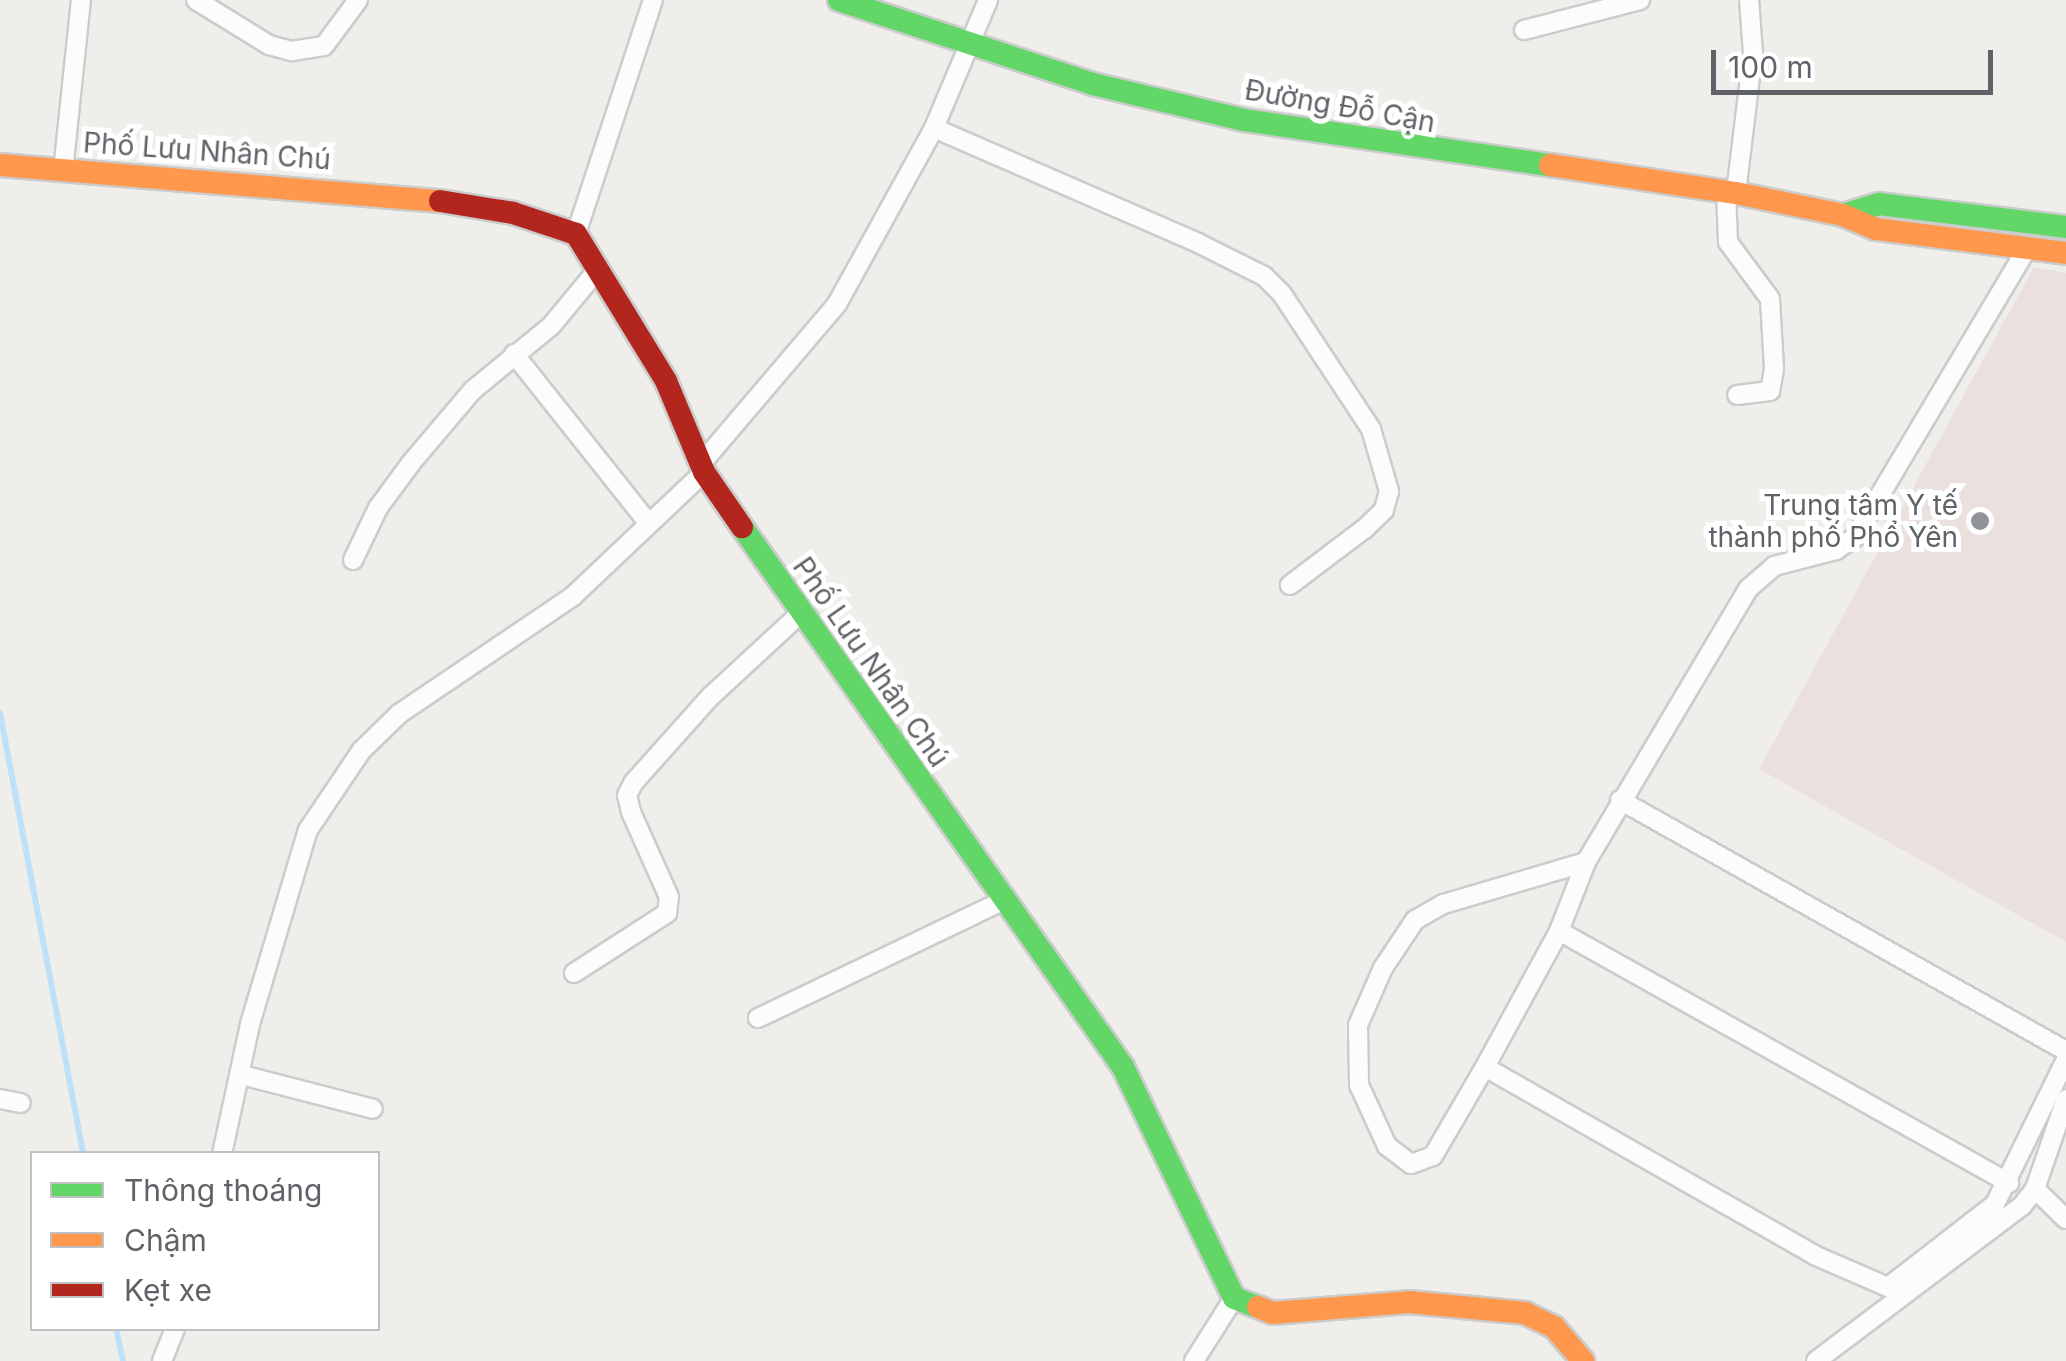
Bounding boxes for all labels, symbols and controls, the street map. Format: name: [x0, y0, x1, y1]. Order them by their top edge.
scale bar: [1716, 30, 1998, 92]
text: 100 m: [1728, 49, 1813, 85]
street label: Đường Đỗ Cận: [1242, 73, 1438, 139]
street label: Phố Lưu Nhân Chú: [82, 126, 332, 176]
place label: Trung tâm Y tế thành phố Phổ Yên: [1708, 488, 1958, 554]
marker: Trung tâm Y tế thành phố Phổ Yên: [1967, 508, 1993, 534]
street label: Phố Lưu Nhân Chú: [786, 551, 956, 773]
legend: [30, 1151, 380, 1331]
text: Thông thoáng: [124, 1172, 322, 1208]
text: Chậm: [124, 1222, 207, 1258]
text: Kẹt xe: [124, 1272, 212, 1308]

